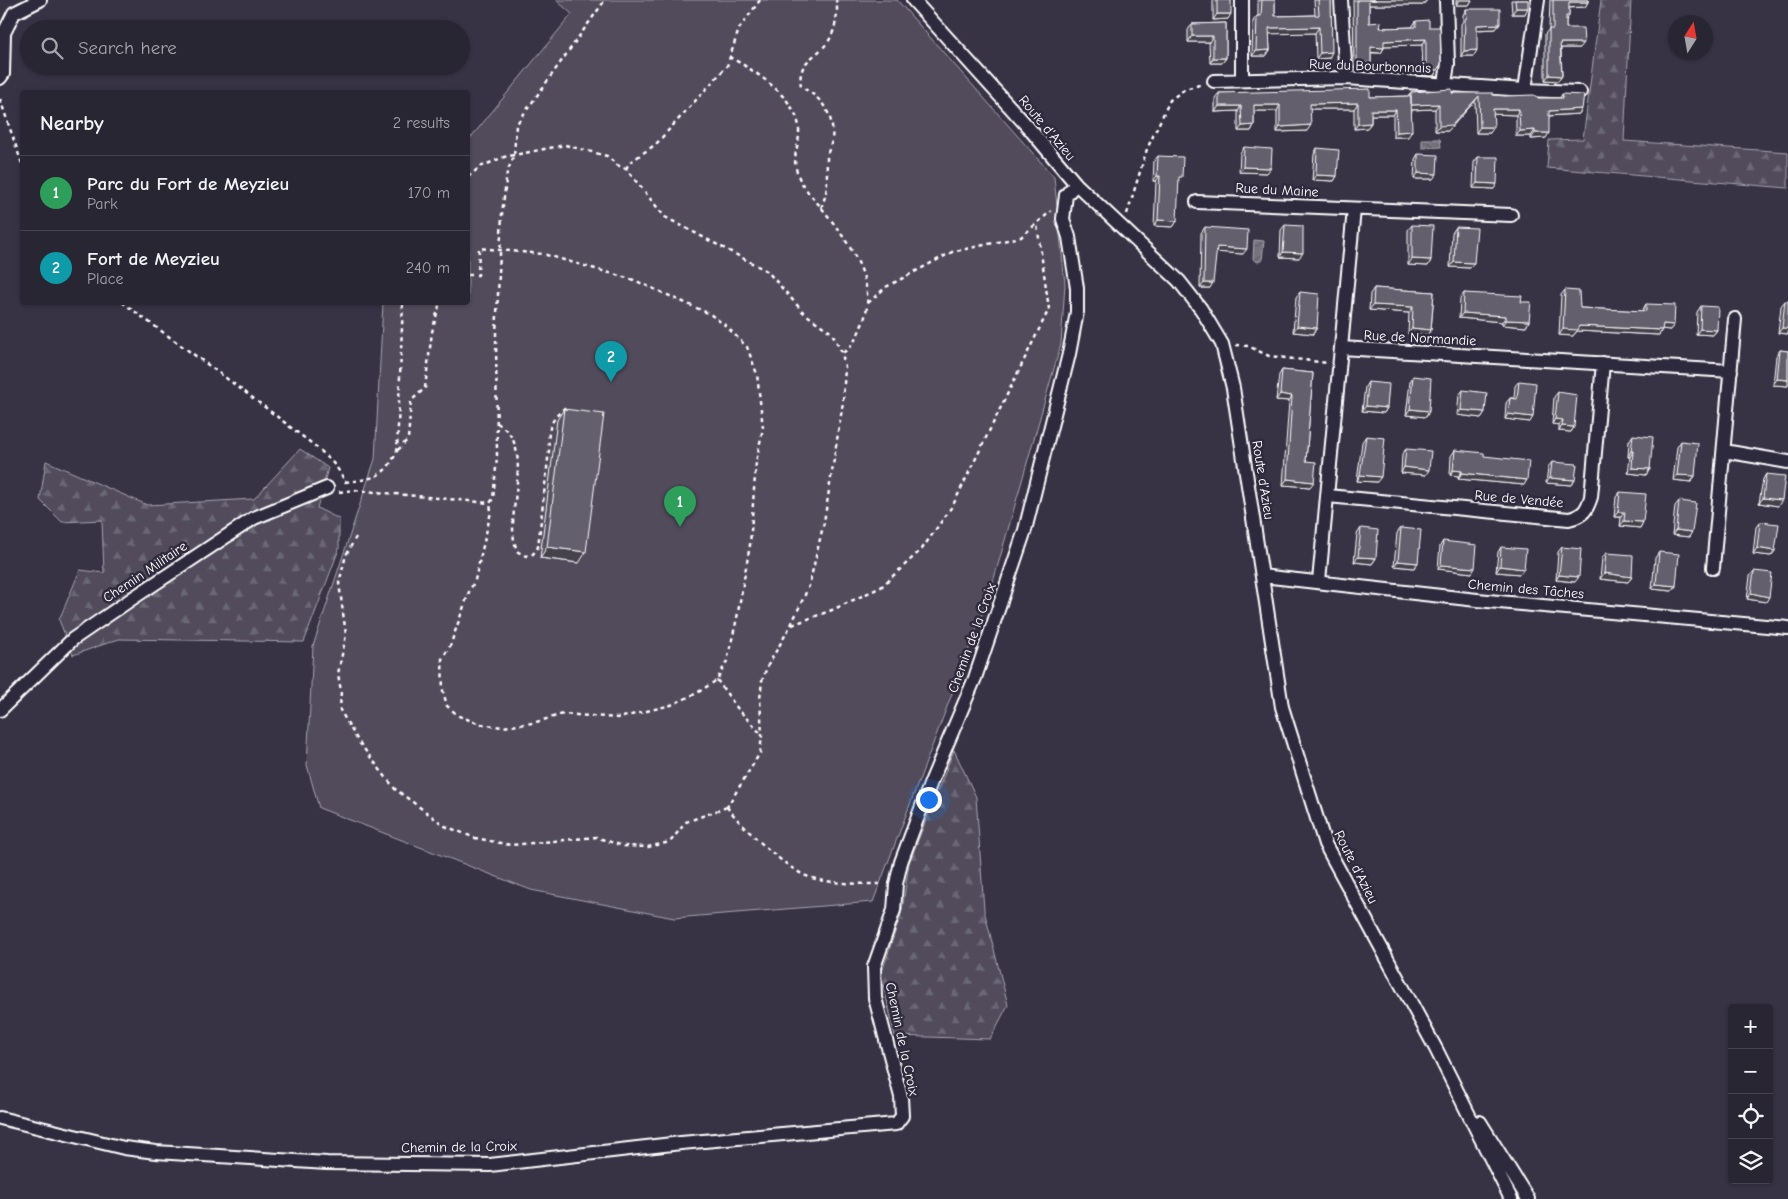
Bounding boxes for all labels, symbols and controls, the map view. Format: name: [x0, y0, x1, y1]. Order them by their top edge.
north arrow: [1668, 15, 1713, 60]
search box: [20, 20, 470, 75]
icon: search: [38, 34, 66, 62]
text: Search here: [78, 37, 177, 59]
street label: Rue du Bourbonnais: [1309, 55, 1431, 77]
street label: Route d'Azieu: [1015, 92, 1079, 164]
text: Nearby: [40, 111, 104, 135]
text: 2 results: [393, 114, 450, 132]
text: Parc du Fort de Meyzieu: [87, 173, 289, 195]
street label: Rue du Maine: [1235, 179, 1319, 201]
text: 1: [53, 184, 59, 202]
text: 170 m: [408, 184, 450, 202]
text: Park: [87, 195, 118, 213]
text: Fort de Meyzieu: [87, 248, 220, 270]
text: 2: [52, 259, 60, 277]
text: 240 m: [406, 259, 450, 277]
text: Place: [87, 270, 123, 288]
street label: Rue de Normandie: [1363, 327, 1477, 349]
pin: 2: [595, 341, 627, 382]
street label: Route d'Azieu: [1248, 439, 1278, 521]
pin: 1: [664, 486, 696, 527]
street label: Rue de Vendée: [1474, 487, 1564, 511]
street label: Chemin Militaire: [100, 538, 190, 606]
street label: Chemin des Tâches: [1467, 575, 1585, 603]
street label: Chemin de la Croix: [944, 580, 1000, 695]
your location: [916, 787, 942, 813]
street label: Route d'Azieu: [1330, 828, 1382, 906]
street label: Chemin de la Croix: [882, 981, 922, 1098]
map controls: [1728, 1004, 1773, 1184]
button: +: [1728, 1004, 1773, 1049]
button: −: [1728, 1049, 1773, 1094]
button: locate: [1728, 1094, 1773, 1139]
street label: Chemin de la Croix: [401, 1137, 517, 1157]
button: layers: [1728, 1139, 1773, 1184]

